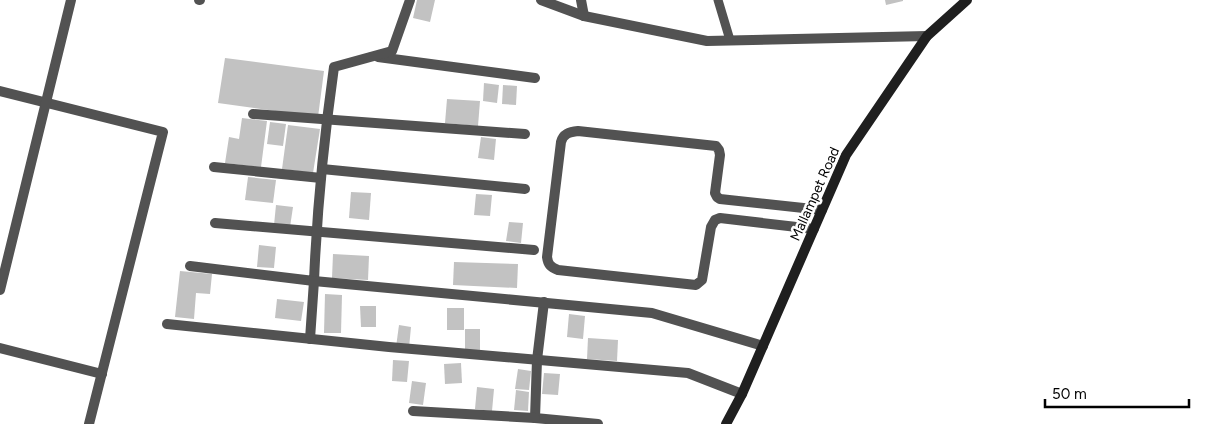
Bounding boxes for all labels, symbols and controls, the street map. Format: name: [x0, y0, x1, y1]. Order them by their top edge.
street label: Mallampet Road: [787, 144, 843, 244]
scale bar: [1045, 376, 1189, 408]
text: 50 m: [1052, 385, 1087, 403]

